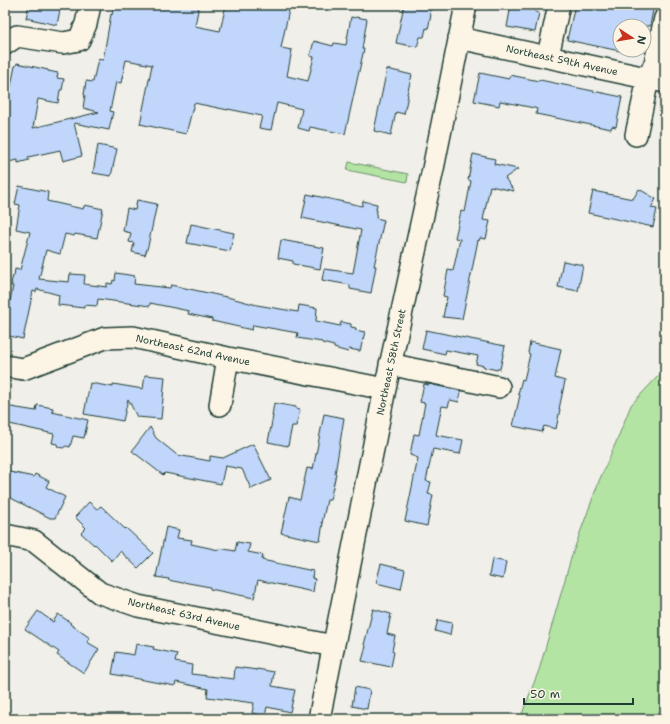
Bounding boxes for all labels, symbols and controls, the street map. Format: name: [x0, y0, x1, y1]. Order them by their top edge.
north arrow: [612, 18, 652, 58]
text: N: [633, 34, 650, 46]
street label: Northeast 59th Avenue: [505, 42, 620, 78]
street label: Northeast 58th Street: [373, 308, 409, 416]
street label: Northeast 62nd Avenue: [135, 332, 252, 369]
street label: Northeast 63rd Avenue: [127, 595, 242, 633]
scale bar: [524, 680, 633, 706]
text: 50 m: [530, 686, 560, 702]

